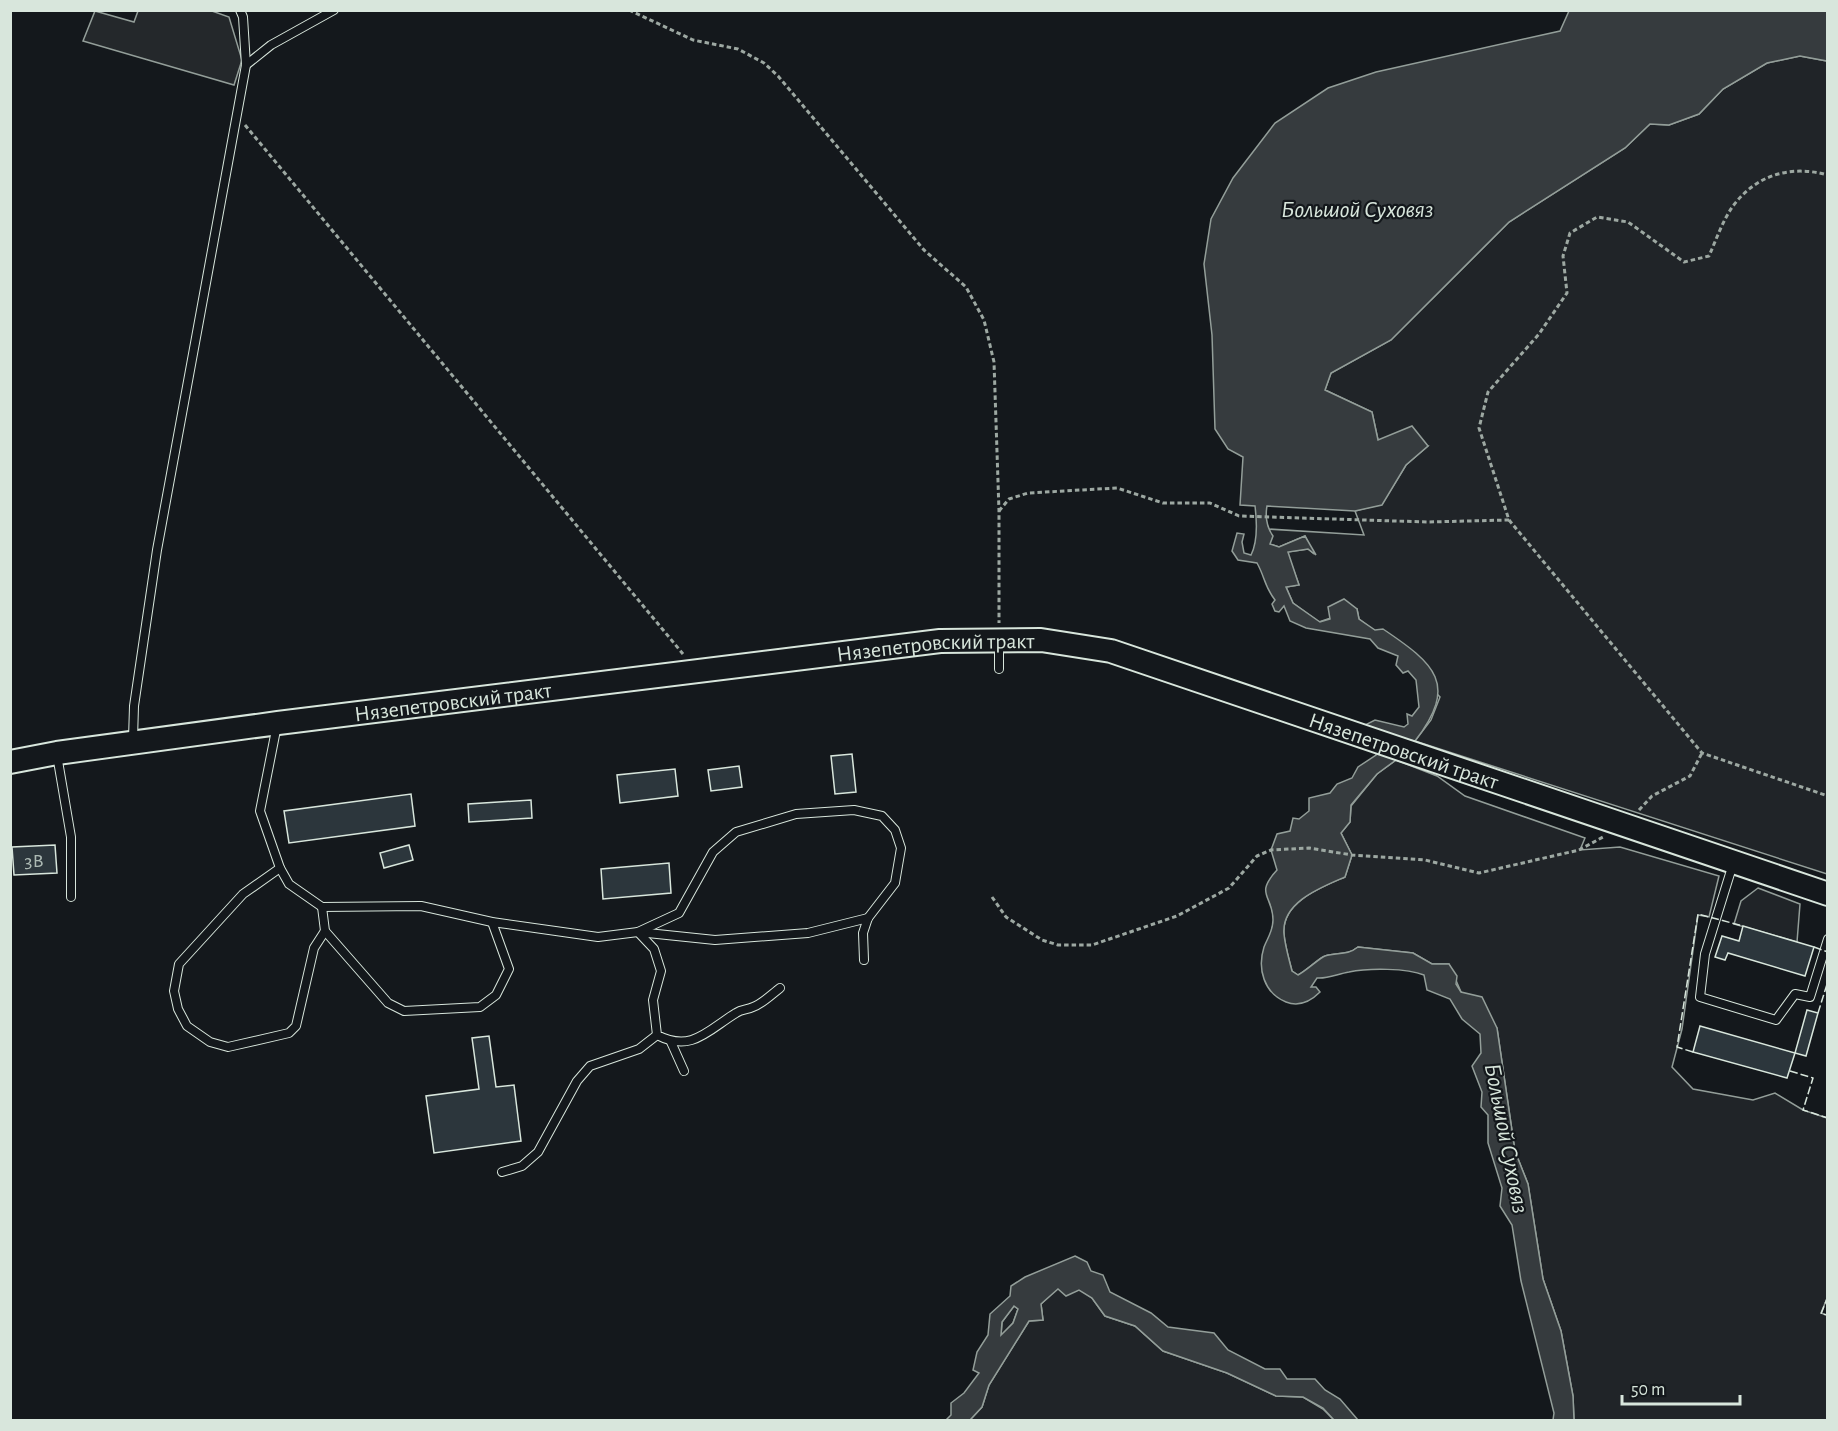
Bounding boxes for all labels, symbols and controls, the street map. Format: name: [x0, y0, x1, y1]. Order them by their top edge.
water label: Большой Суховяз: [1281, 198, 1433, 222]
street label: Нязепетровский тракт: [835, 630, 1035, 666]
street label: Нязепетровский тракт: [353, 679, 554, 725]
street label: Нязепетровский тракт: [1306, 709, 1502, 794]
house number: 3В: [24, 851, 44, 871]
water label: Большой Суховяз: [1480, 1061, 1532, 1215]
scale bar: [1622, 1368, 1740, 1406]
text: 50 m: [1631, 1381, 1665, 1399]

